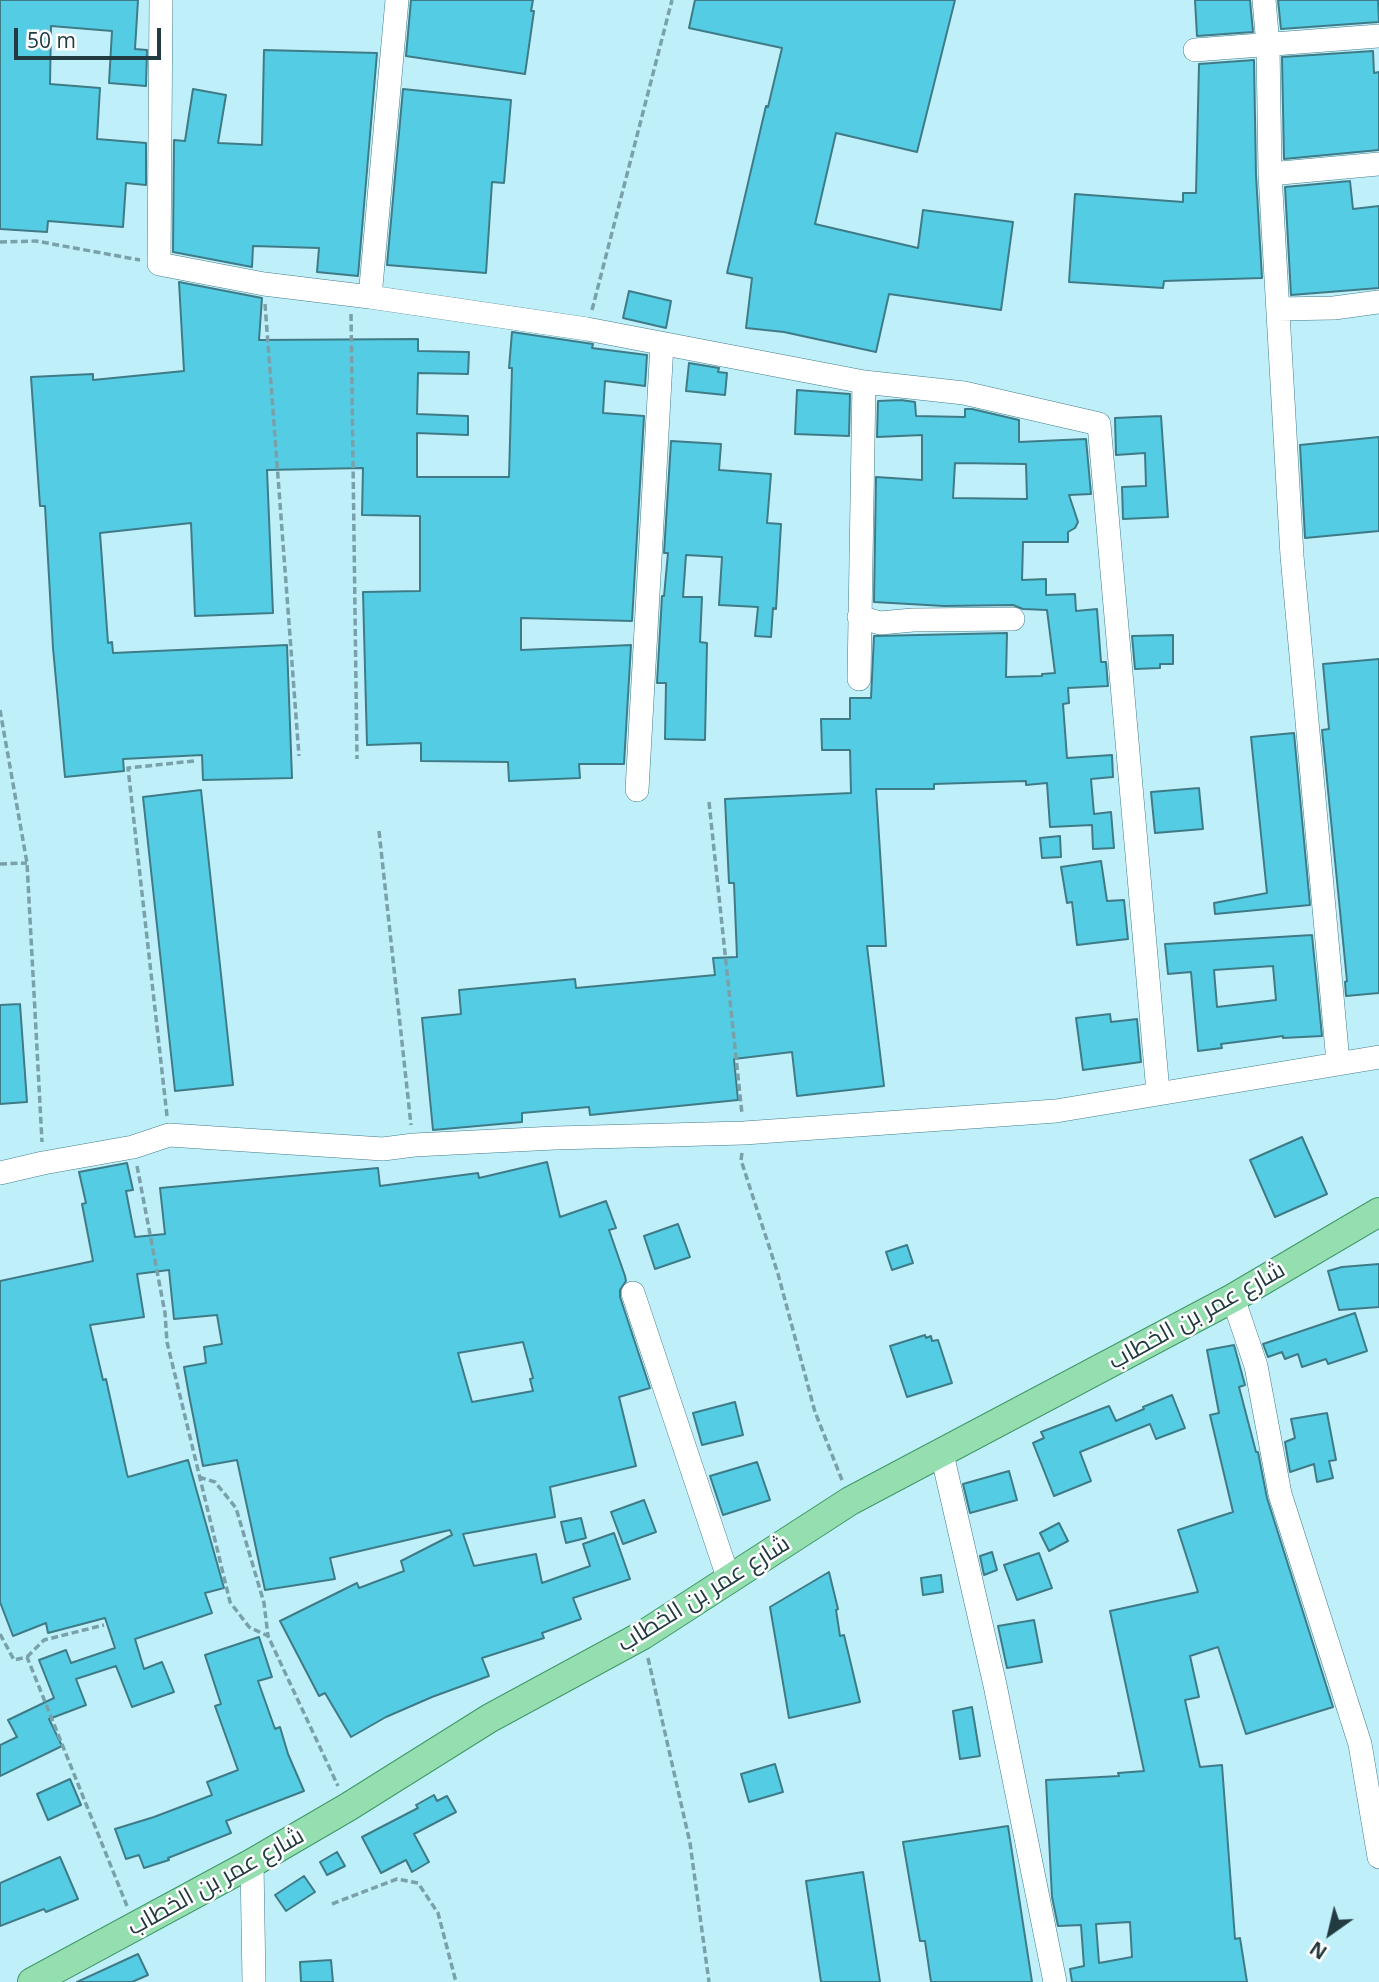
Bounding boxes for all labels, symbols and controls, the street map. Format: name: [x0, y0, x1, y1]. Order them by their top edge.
scale bar: [18, 14, 164, 58]
text: 50 m: [27, 26, 76, 54]
street label: شارع عمر بن الخطاب: [1104, 1256, 1290, 1376]
street label: شارع عمر بن الخطاب: [613, 1529, 795, 1659]
street label: شارع عمر بن الخطاب: [123, 1822, 309, 1942]
north arrow: [1295, 1898, 1365, 1968]
text: N: [1305, 1935, 1332, 1966]

